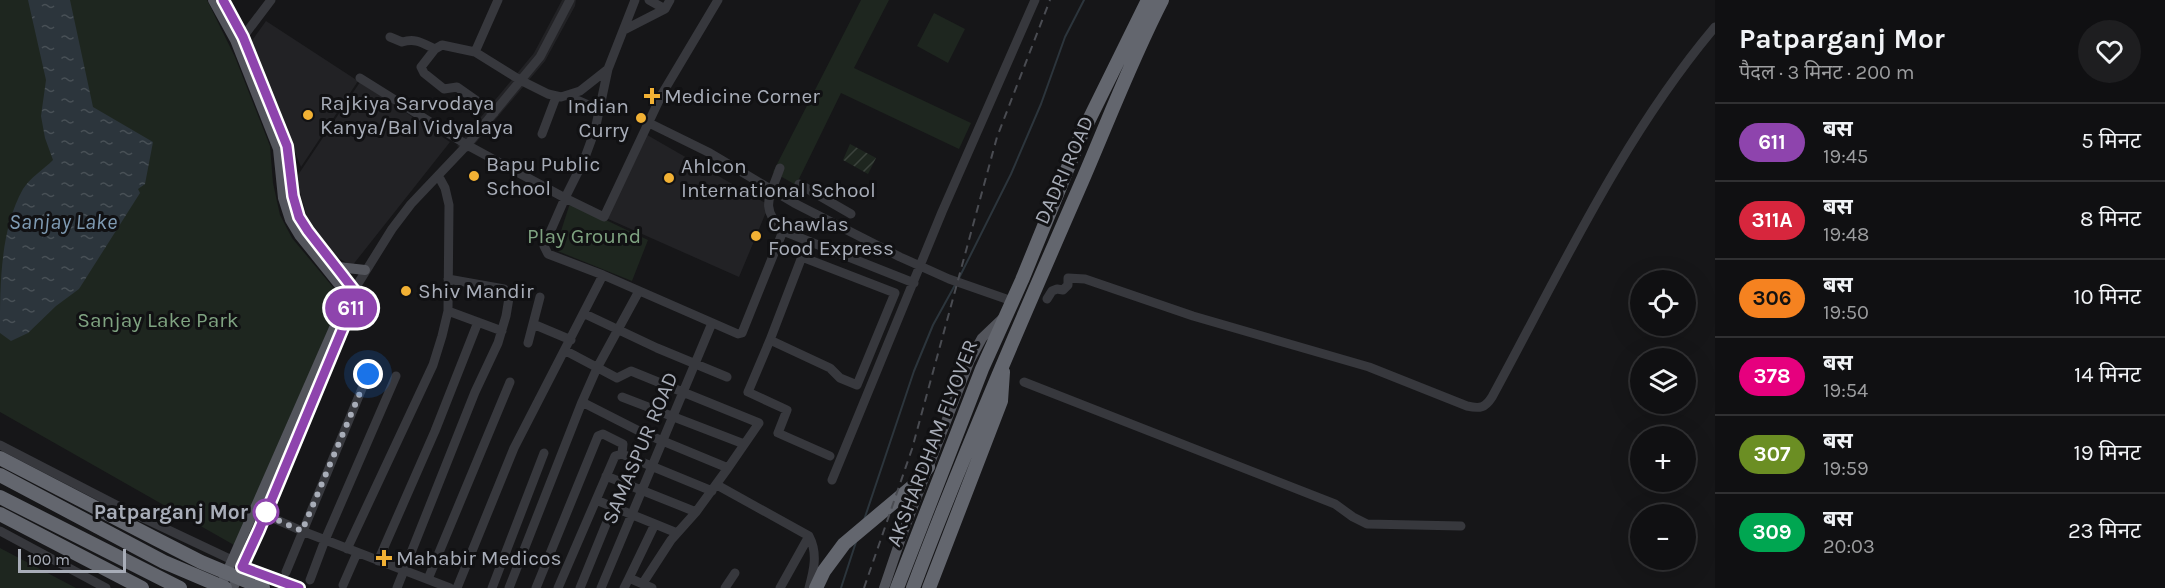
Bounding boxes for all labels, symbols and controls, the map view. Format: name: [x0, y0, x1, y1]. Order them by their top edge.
button: heart: [2078, 20, 2141, 83]
text: Patparganj Mor: [1739, 22, 1945, 55]
text: पैदल · 3 मिनट · 200 m: [1739, 61, 1914, 84]
place label: Medicine Corner: [664, 84, 820, 108]
marker: Medicine Corner: [645, 89, 659, 103]
place label: Rajkiya Sarvodaya Kanya/Bal Vidyalaya: [320, 91, 514, 139]
place label: Indian Curry: [568, 94, 629, 142]
marker: Rajkiya Sarvodaya Kanya/Bal Vidyalaya: [301, 108, 315, 122]
marker: Indian Curry: [634, 111, 648, 125]
street label: DADRI ROAD: [1029, 112, 1099, 228]
text: बस: [1823, 116, 1853, 142]
text: 5 मिनट: [2081, 128, 2141, 154]
text: 611: [1758, 130, 1786, 154]
text: 19:45: [1823, 145, 1868, 168]
place label: Bapu Public School: [486, 152, 600, 200]
place label: Ahlcon International School: [681, 154, 876, 202]
marker: Bapu Public School: [467, 169, 481, 183]
marker: Ahlcon International School: [662, 171, 676, 185]
text: बस: [1823, 194, 1853, 220]
text: 8 मिनट: [2080, 206, 2141, 232]
text: 311A: [1751, 208, 1793, 232]
water label: Sanjay Lake: [9, 209, 117, 235]
place label: Chawlas Food Express: [768, 212, 894, 260]
text: 19:48: [1823, 223, 1869, 246]
park label: Play Ground: [527, 224, 641, 248]
marker: Chawlas Food Express: [749, 229, 763, 243]
map controls: [1630, 270, 1696, 570]
button: locate: [1630, 270, 1696, 336]
text: बस: [1823, 272, 1853, 298]
place label: Shiv Mandir: [418, 279, 534, 303]
marker: Shiv Mandir: [399, 284, 413, 298]
text: 10 मिनट: [2073, 284, 2141, 310]
text: 306: [1752, 286, 1792, 310]
line badge: 611: [316, 288, 386, 328]
text: 611: [337, 296, 365, 320]
text: 19:50: [1823, 301, 1869, 324]
park label: Sanjay Lake Park: [77, 308, 239, 332]
street label: AKSHARDHAM FLYOVER: [881, 336, 983, 550]
button: layers: [1630, 348, 1696, 414]
text: बस: [1823, 350, 1853, 376]
your location: [353, 359, 383, 389]
text: 14 मिनट: [2074, 362, 2141, 388]
text: 378: [1753, 364, 1791, 388]
street label: SAMASPUR ROAD: [597, 368, 683, 528]
text: 19:54: [1823, 379, 1868, 402]
button: +: [1630, 426, 1696, 492]
text: बस: [1823, 428, 1853, 454]
text: 19 मिनट: [2074, 440, 2141, 466]
text: 307: [1754, 442, 1790, 466]
text: 19:59: [1823, 457, 1869, 480]
marker: Patparganj Mor: [253, 499, 279, 525]
place label: Patparganj Mor: [94, 500, 249, 524]
button: −: [1630, 504, 1696, 570]
text: बस: [1823, 506, 1853, 532]
text: 23 मिनट: [2068, 518, 2141, 544]
text: 309: [1752, 520, 1792, 544]
text: 20:03: [1823, 535, 1875, 558]
scale bar: [18, 546, 126, 574]
place label: Mahabir Medicos: [396, 546, 561, 570]
text: 100 m: [27, 550, 70, 569]
marker: Mahabir Medicos: [377, 551, 391, 565]

